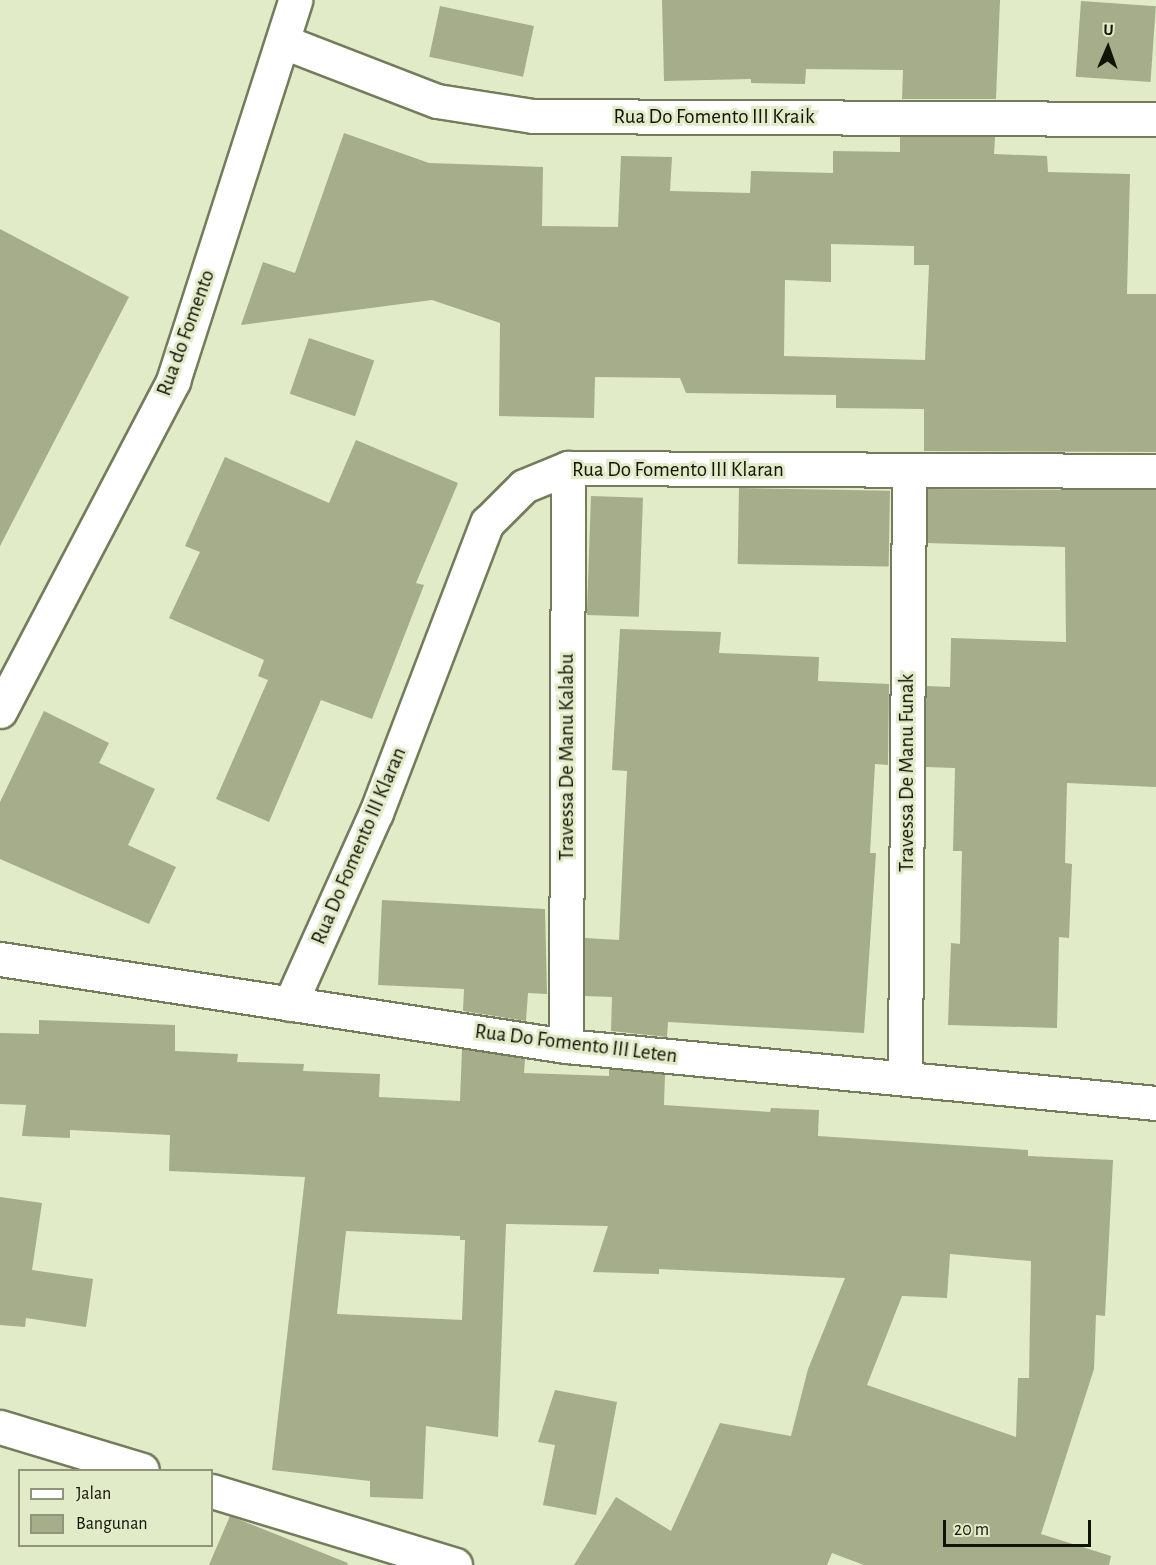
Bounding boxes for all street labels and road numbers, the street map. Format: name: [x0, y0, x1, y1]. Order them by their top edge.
street label: Rua Do Fomento III Kraik: [614, 104, 814, 130]
street label: Rua do Fomento: [152, 267, 220, 399]
street label: Rua Do Fomento III Klaran: [572, 457, 784, 483]
street label: Travessa De Manu Kalabu: [554, 654, 580, 860]
street label: Travessa De Manu Funak: [894, 674, 920, 872]
street label: Rua Do Fomento III Klaran: [306, 744, 412, 948]
street label: Rua Do Fomento III Leten: [473, 1019, 679, 1069]

